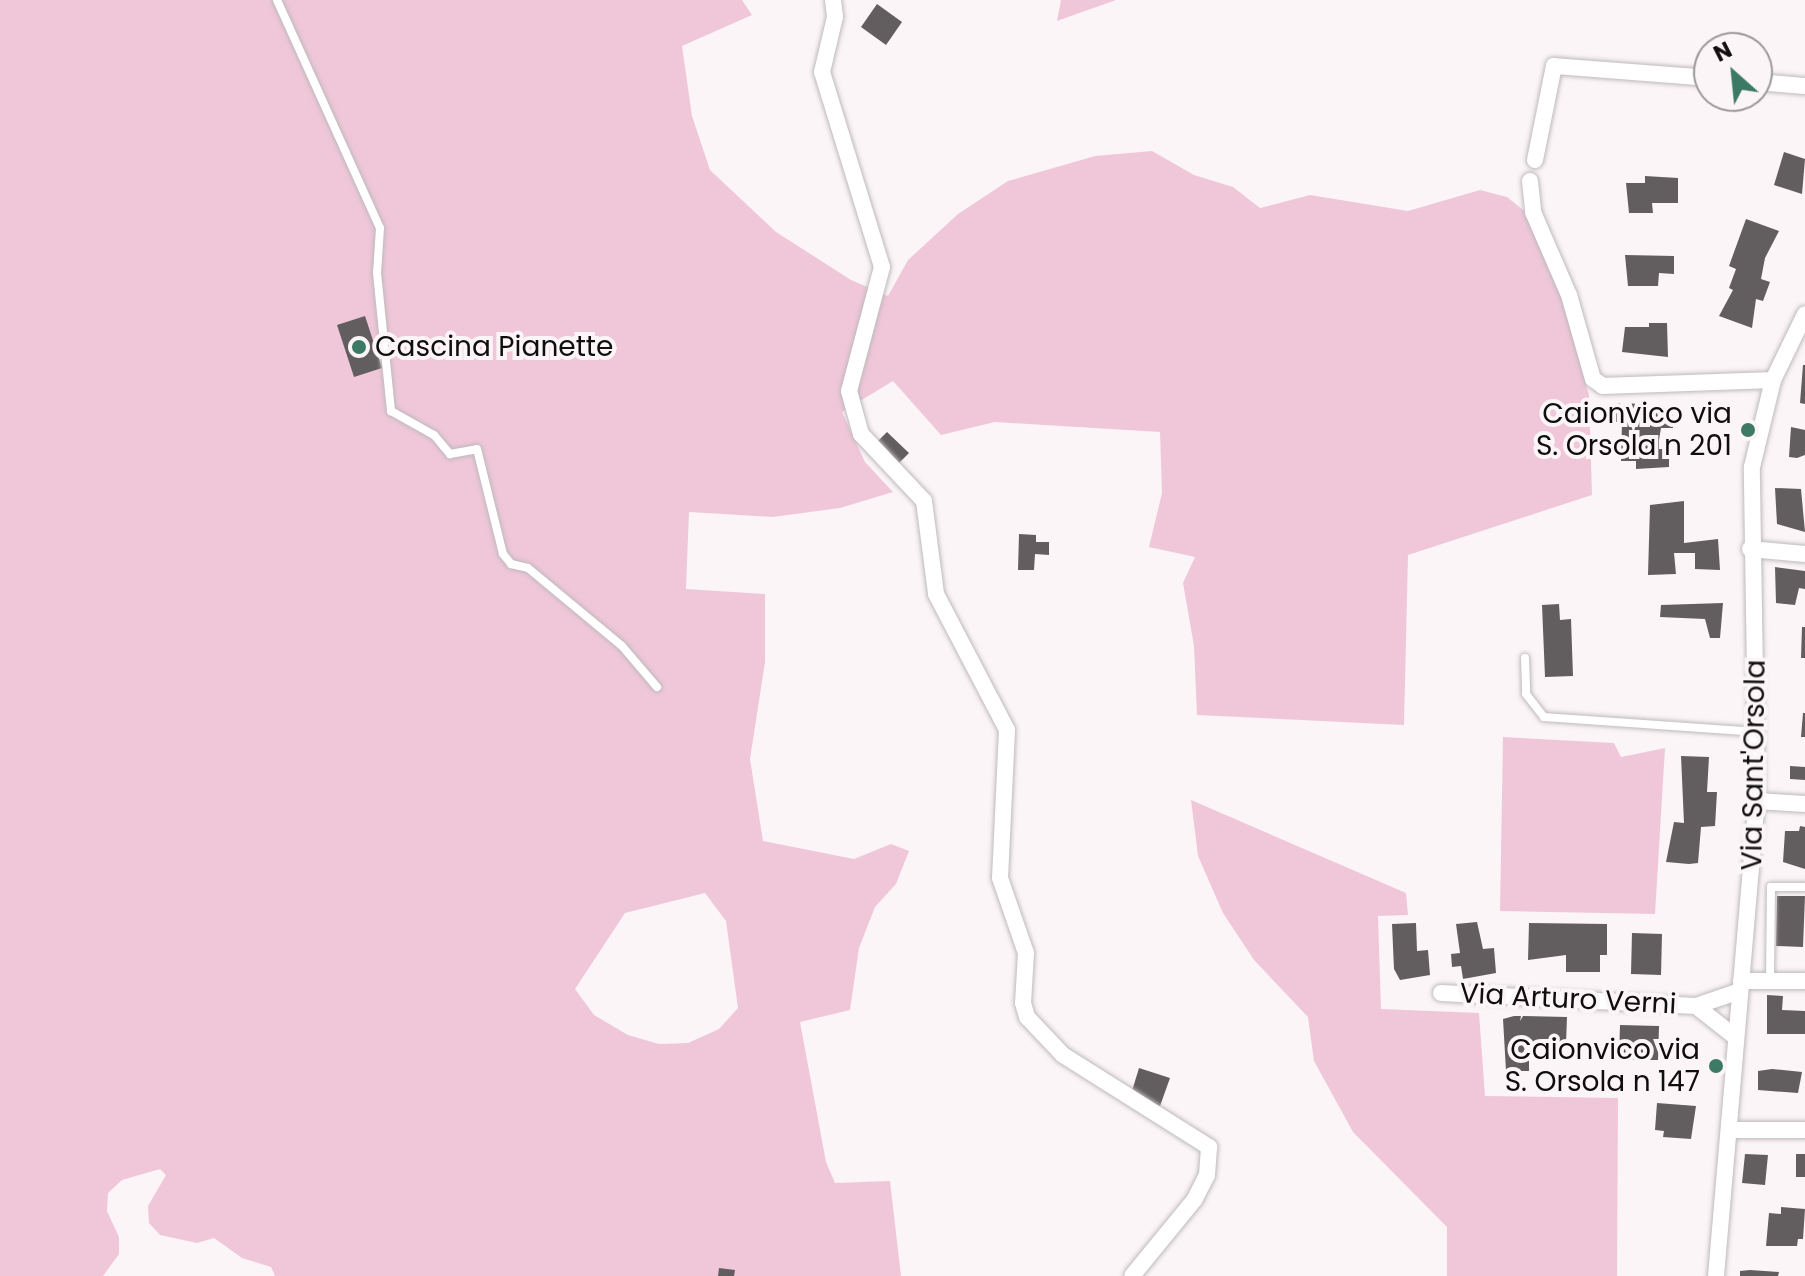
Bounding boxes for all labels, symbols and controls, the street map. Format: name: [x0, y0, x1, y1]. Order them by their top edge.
north arrow: [1693, 32, 1773, 112]
text: N: [1708, 34, 1737, 70]
place label: Cascina Pianette: [375, 330, 613, 364]
marker: Cascina Pianette: [350, 338, 368, 356]
place label: Caionvico via S. Orsola n 201: [1536, 397, 1732, 463]
marker: Caionvico via S. Orsola n 201: [1739, 421, 1757, 439]
street label: Via Sant'Orsola: [1735, 659, 1773, 871]
street label: Via Arturo Verni: [1459, 977, 1677, 1021]
place label: Caionvico via S. Orsola n 147: [1505, 1033, 1700, 1099]
marker: Caionvico via S. Orsola n 147: [1707, 1057, 1725, 1075]

